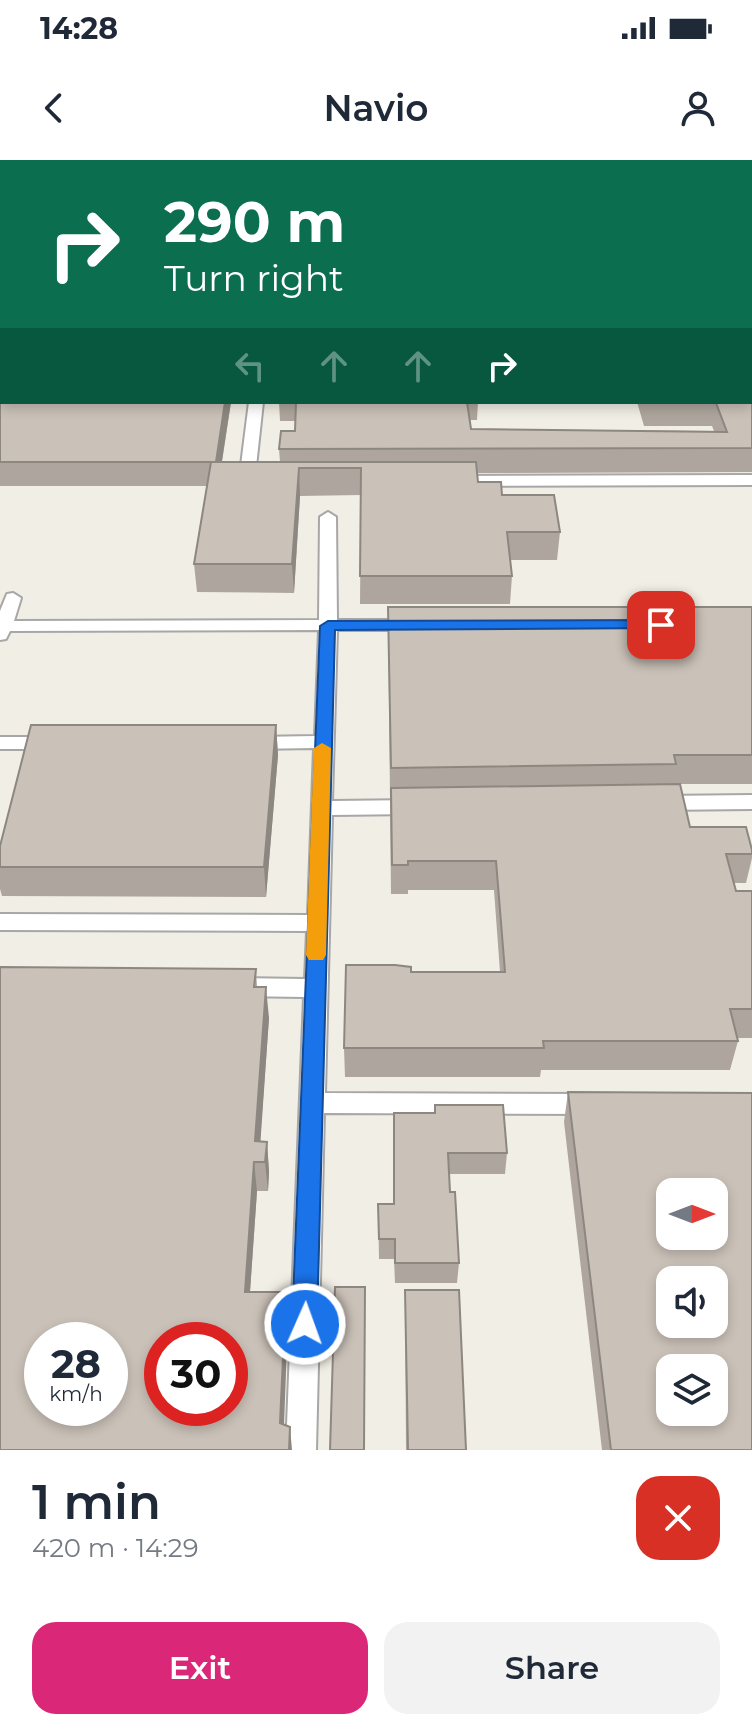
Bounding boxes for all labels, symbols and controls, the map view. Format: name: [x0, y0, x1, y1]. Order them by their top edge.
text: 14:28: [40, 10, 118, 47]
icon: back: [32, 86, 76, 130]
text: Navio: [323, 86, 429, 130]
icon: person: [676, 86, 720, 130]
text: 290 m: [164, 188, 345, 256]
icon: right: [32, 192, 136, 296]
text: Turn right: [164, 256, 344, 300]
icon: left: [228, 344, 272, 388]
icon: ahead: [312, 344, 356, 388]
icon: ahead: [396, 344, 440, 388]
icon: right: [480, 344, 524, 388]
pin: [627, 591, 695, 659]
icon: arrive: [639, 603, 683, 647]
north arrow: [656, 1178, 728, 1250]
map controls: [656, 1178, 728, 1426]
button: sound: [656, 1266, 728, 1338]
position arrow: [263, 1282, 347, 1366]
speed limit sign: 30: [144, 1322, 248, 1426]
text: 28: [51, 1339, 101, 1388]
button: layers: [656, 1354, 728, 1426]
text: km/h: [49, 1382, 103, 1406]
text: 1 min: [32, 1473, 161, 1531]
button: close: [636, 1476, 720, 1560]
text: 420 m · 14:29: [32, 1532, 198, 1564]
button: Exit: [32, 1622, 368, 1714]
button: Share: [384, 1622, 720, 1714]

